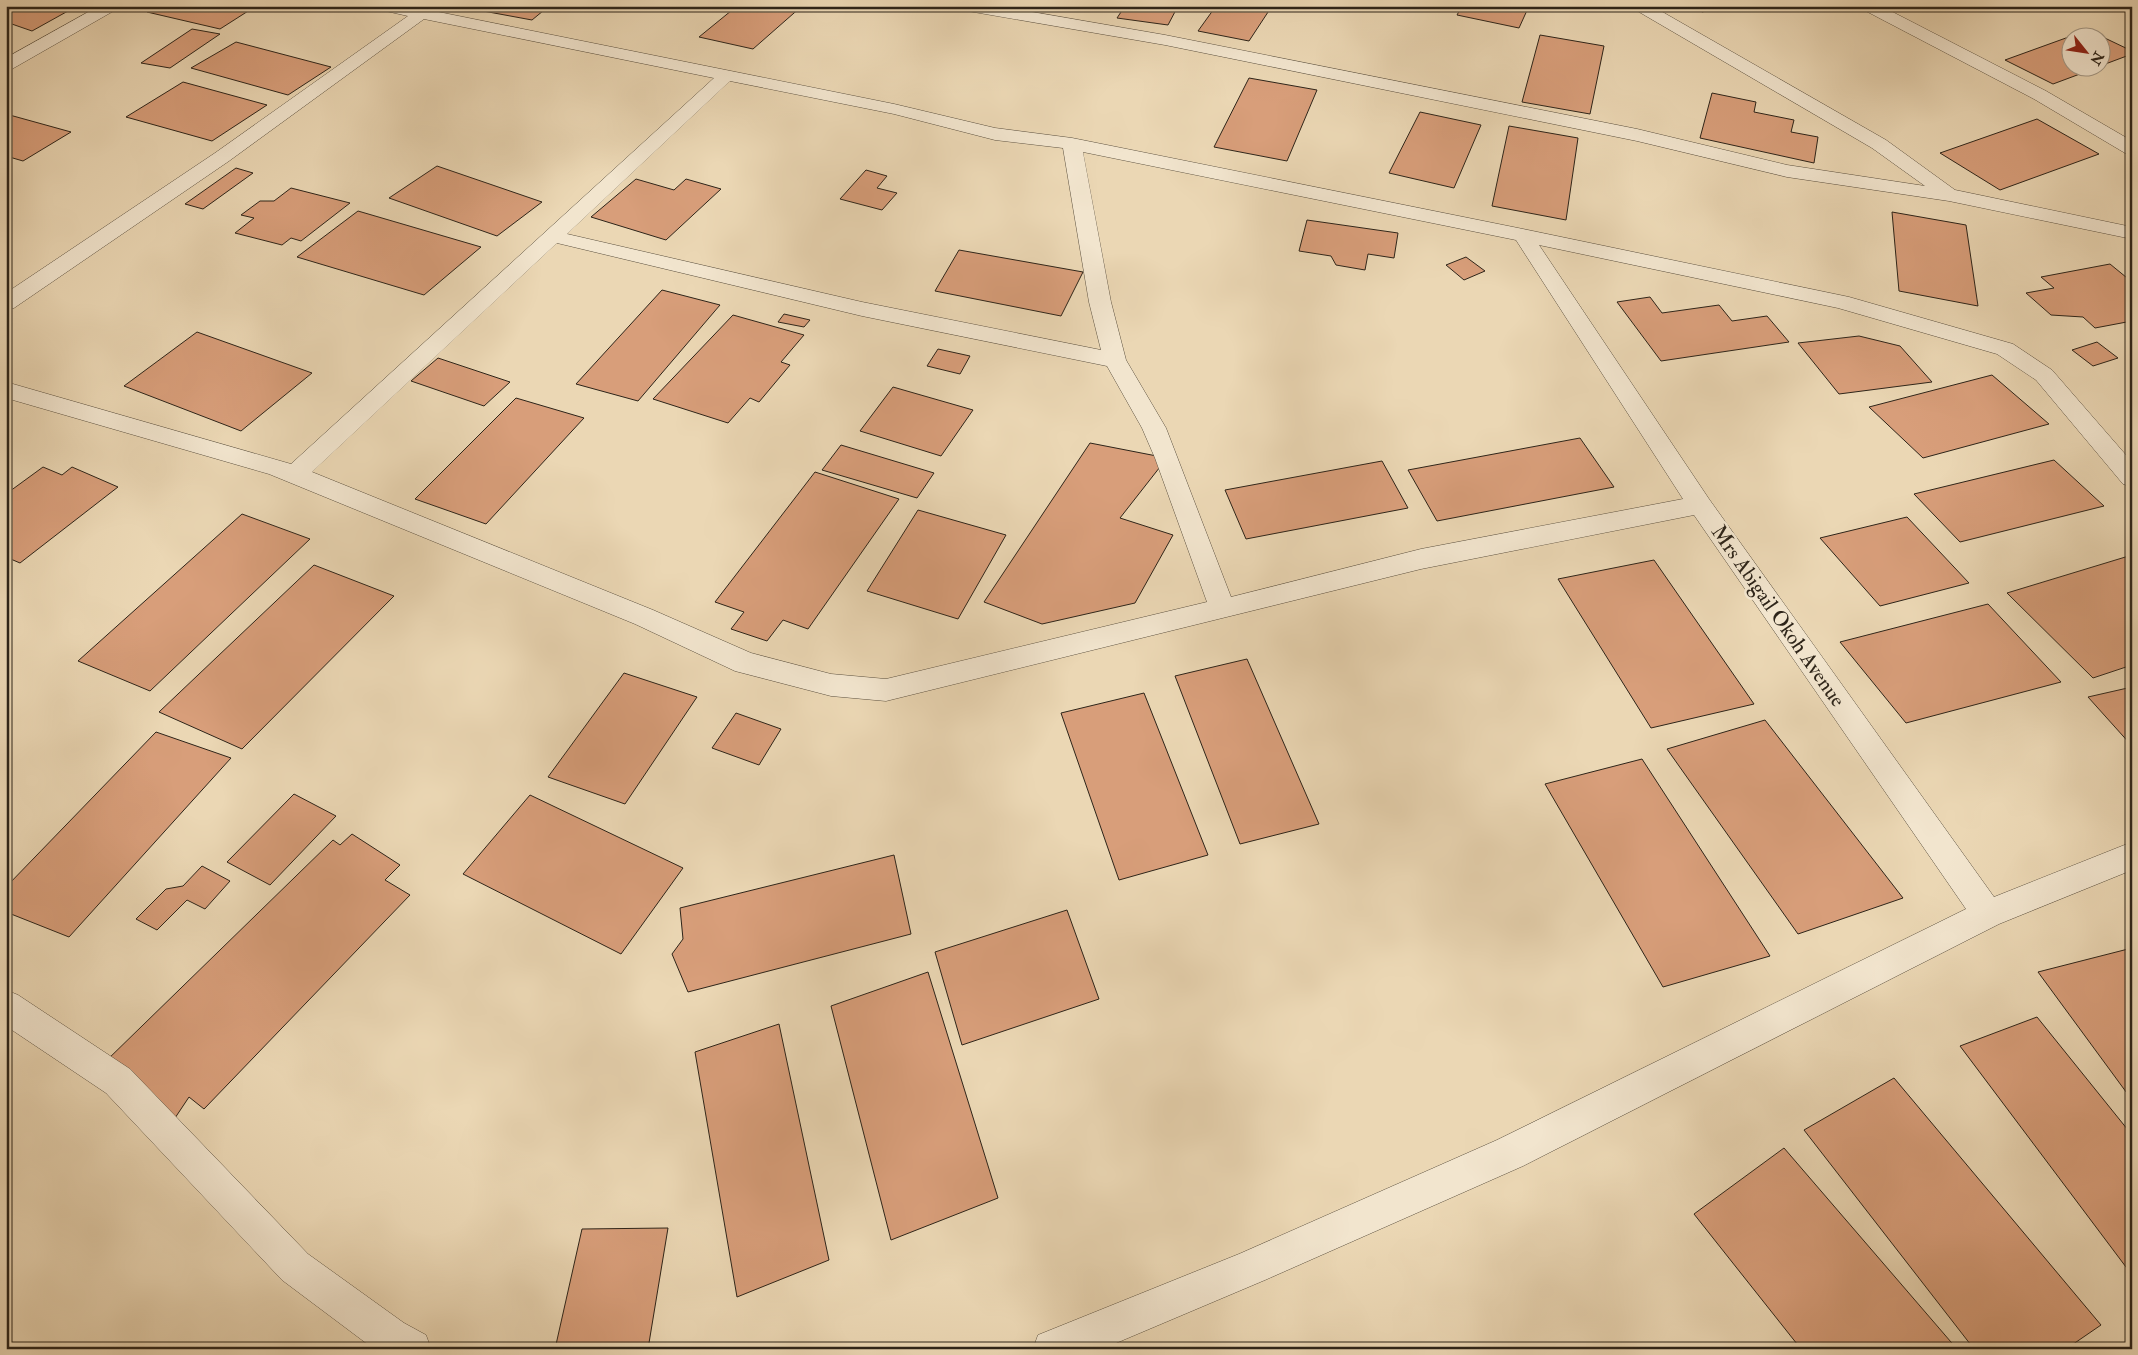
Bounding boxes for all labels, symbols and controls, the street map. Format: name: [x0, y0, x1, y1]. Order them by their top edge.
north arrow: [2060, 28, 2110, 78]
text: N: [2086, 48, 2108, 68]
street label: Mrs Abigail Okoh Avenue: [1705, 520, 1851, 712]

